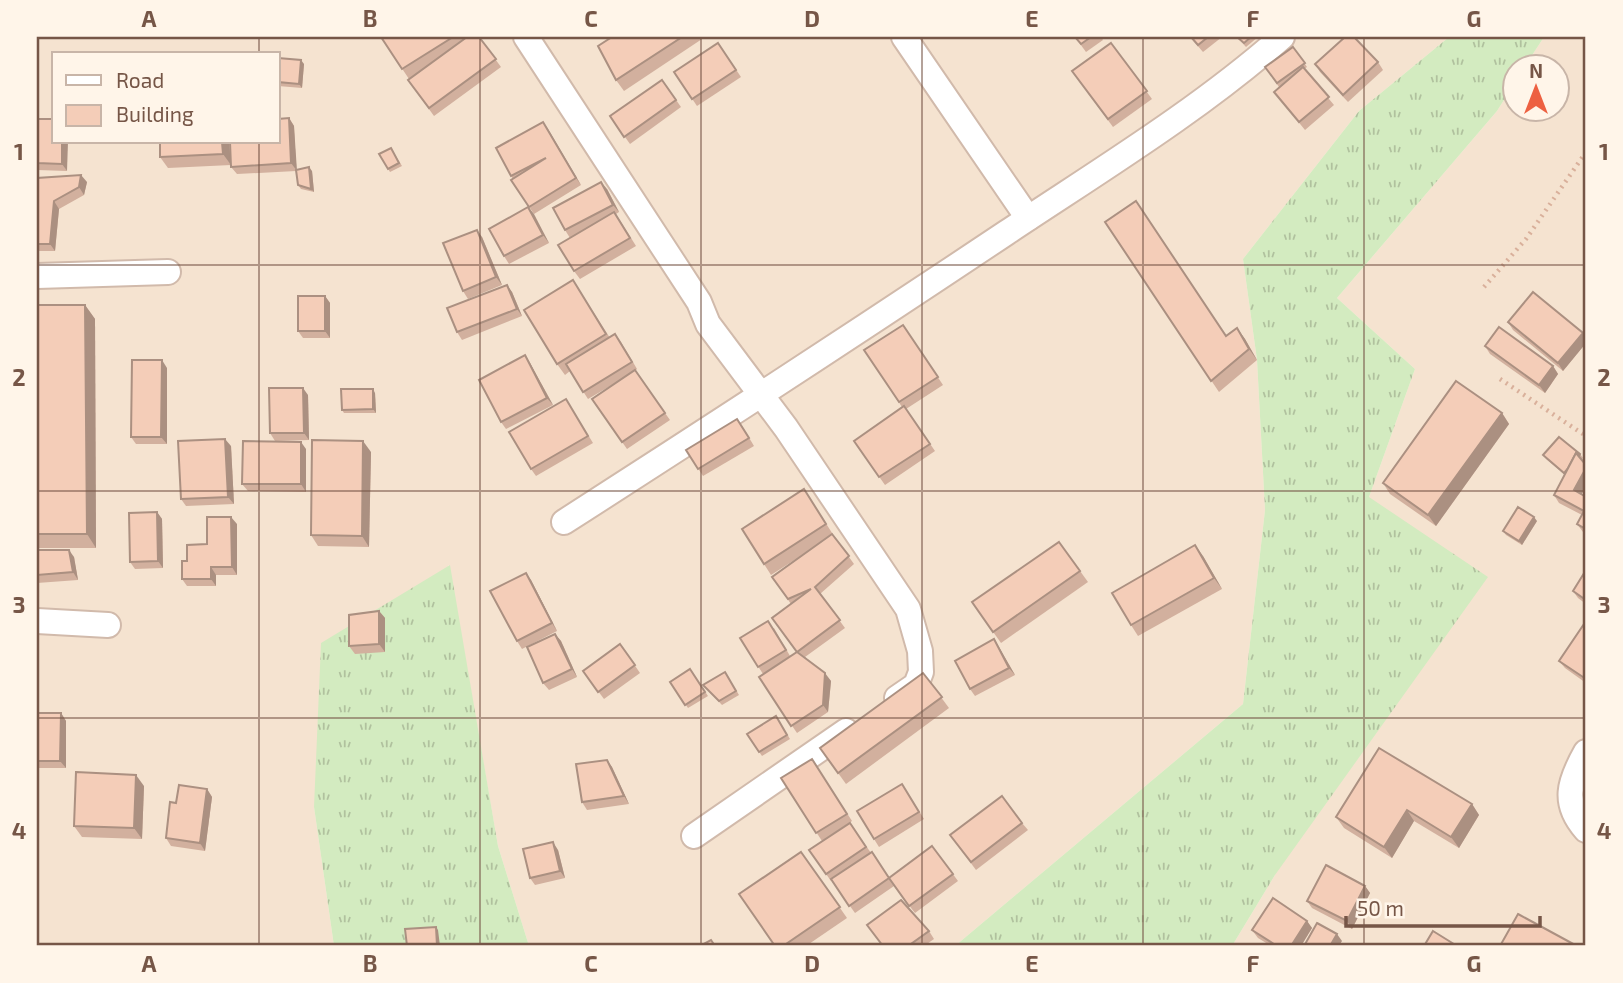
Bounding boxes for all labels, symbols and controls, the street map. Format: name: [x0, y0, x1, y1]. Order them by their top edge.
text: A: [141, 4, 157, 32]
text: B: [363, 4, 377, 32]
text: C: [584, 4, 598, 32]
text: D: [804, 4, 820, 32]
text: E: [1025, 4, 1039, 32]
text: F: [1247, 4, 1260, 32]
text: G: [1467, 4, 1481, 32]
legend: [52, 52, 280, 144]
north arrow: [1500, 52, 1570, 122]
text: N: [1529, 59, 1543, 82]
text: Road: [116, 67, 164, 92]
text: Building: [116, 101, 194, 126]
text: 1: [14, 137, 24, 165]
text: 1: [1599, 137, 1609, 165]
text: 2: [12, 363, 26, 391]
text: 2: [1597, 363, 1611, 391]
text: 3: [12, 590, 26, 618]
text: 3: [1597, 590, 1611, 618]
text: 4: [12, 816, 26, 844]
text: 4: [1597, 816, 1611, 844]
scale bar: [1346, 885, 1541, 929]
text: 50 m: [1357, 895, 1404, 920]
text: A: [141, 949, 157, 977]
text: B: [363, 949, 377, 977]
text: C: [584, 949, 598, 977]
text: D: [804, 949, 820, 977]
text: E: [1025, 949, 1039, 977]
text: F: [1247, 949, 1260, 977]
text: G: [1467, 949, 1481, 977]

